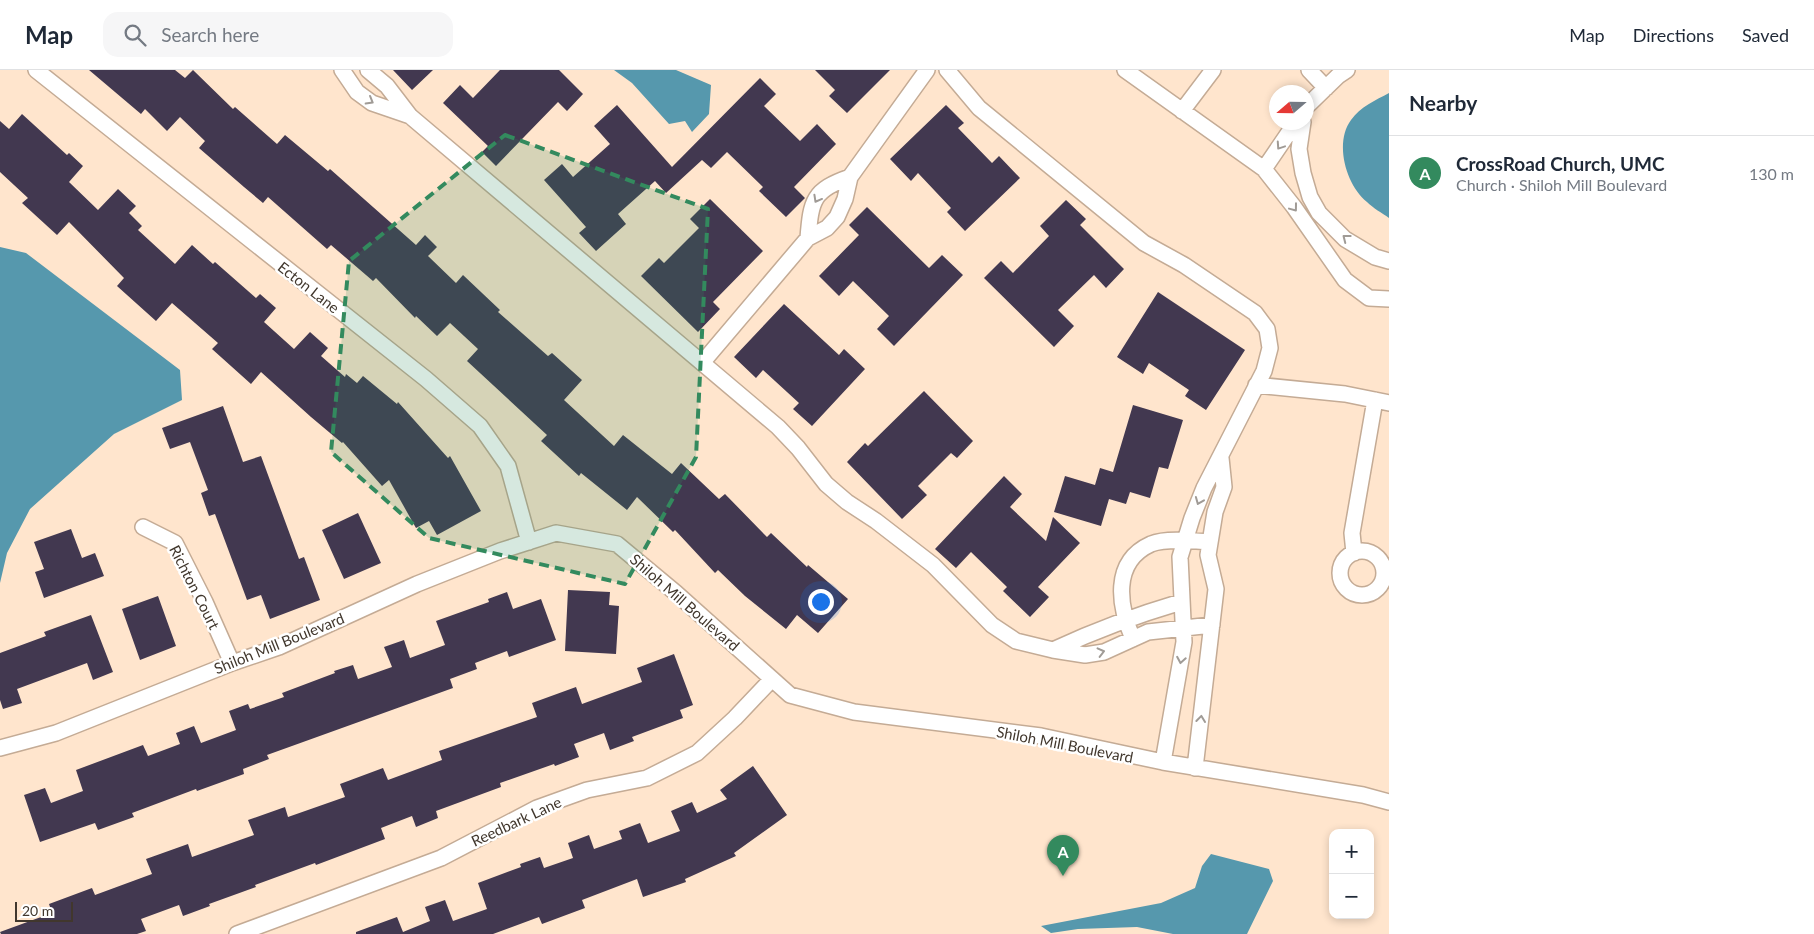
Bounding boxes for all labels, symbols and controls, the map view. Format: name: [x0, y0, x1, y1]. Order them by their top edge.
search box: [103, 12, 453, 57]
text: Map: [25, 20, 73, 49]
icon: search: [121, 21, 149, 49]
text: Search here: [161, 23, 259, 46]
text: Map: [1569, 24, 1605, 46]
text: Directions: [1633, 24, 1714, 46]
text: Saved: [1742, 24, 1789, 46]
north arrow: [1269, 85, 1314, 130]
text: Nearby: [1409, 90, 1477, 115]
one-way arrow: [365, 94, 374, 104]
one-way arrow: [1277, 140, 1286, 150]
text: CrossRoad Church, UMC: [1456, 152, 1665, 175]
text: A: [1419, 164, 1431, 183]
text: 130 m: [1749, 164, 1794, 183]
text: Church · Shiloh Mill Boulevard: [1456, 175, 1667, 194]
one-way arrow: [813, 193, 823, 202]
one-way arrow: [1288, 202, 1297, 212]
one-way arrow: [1343, 236, 1352, 244]
street label: Ecton Lane: [275, 257, 343, 317]
one-way arrow: [1194, 496, 1205, 505]
street label: Richton Court: [166, 542, 224, 633]
street label: Shiloh Mill Boulevard: [627, 550, 743, 654]
your location: [808, 589, 834, 615]
street label: Shiloh Mill Boulevard: [211, 609, 347, 677]
one-way arrow: [1096, 647, 1105, 658]
one-way arrow: [1176, 656, 1186, 665]
one-way arrow: [1195, 715, 1206, 723]
street label: Shiloh Mill Boulevard: [995, 722, 1135, 766]
street label: Reedbark Lane: [468, 792, 564, 850]
map controls: [1329, 829, 1374, 919]
button: +: [1329, 829, 1374, 874]
pin: A: [1047, 835, 1079, 876]
button: −: [1329, 874, 1374, 919]
scale bar: [15, 899, 72, 922]
text: 20 m: [22, 902, 53, 919]

